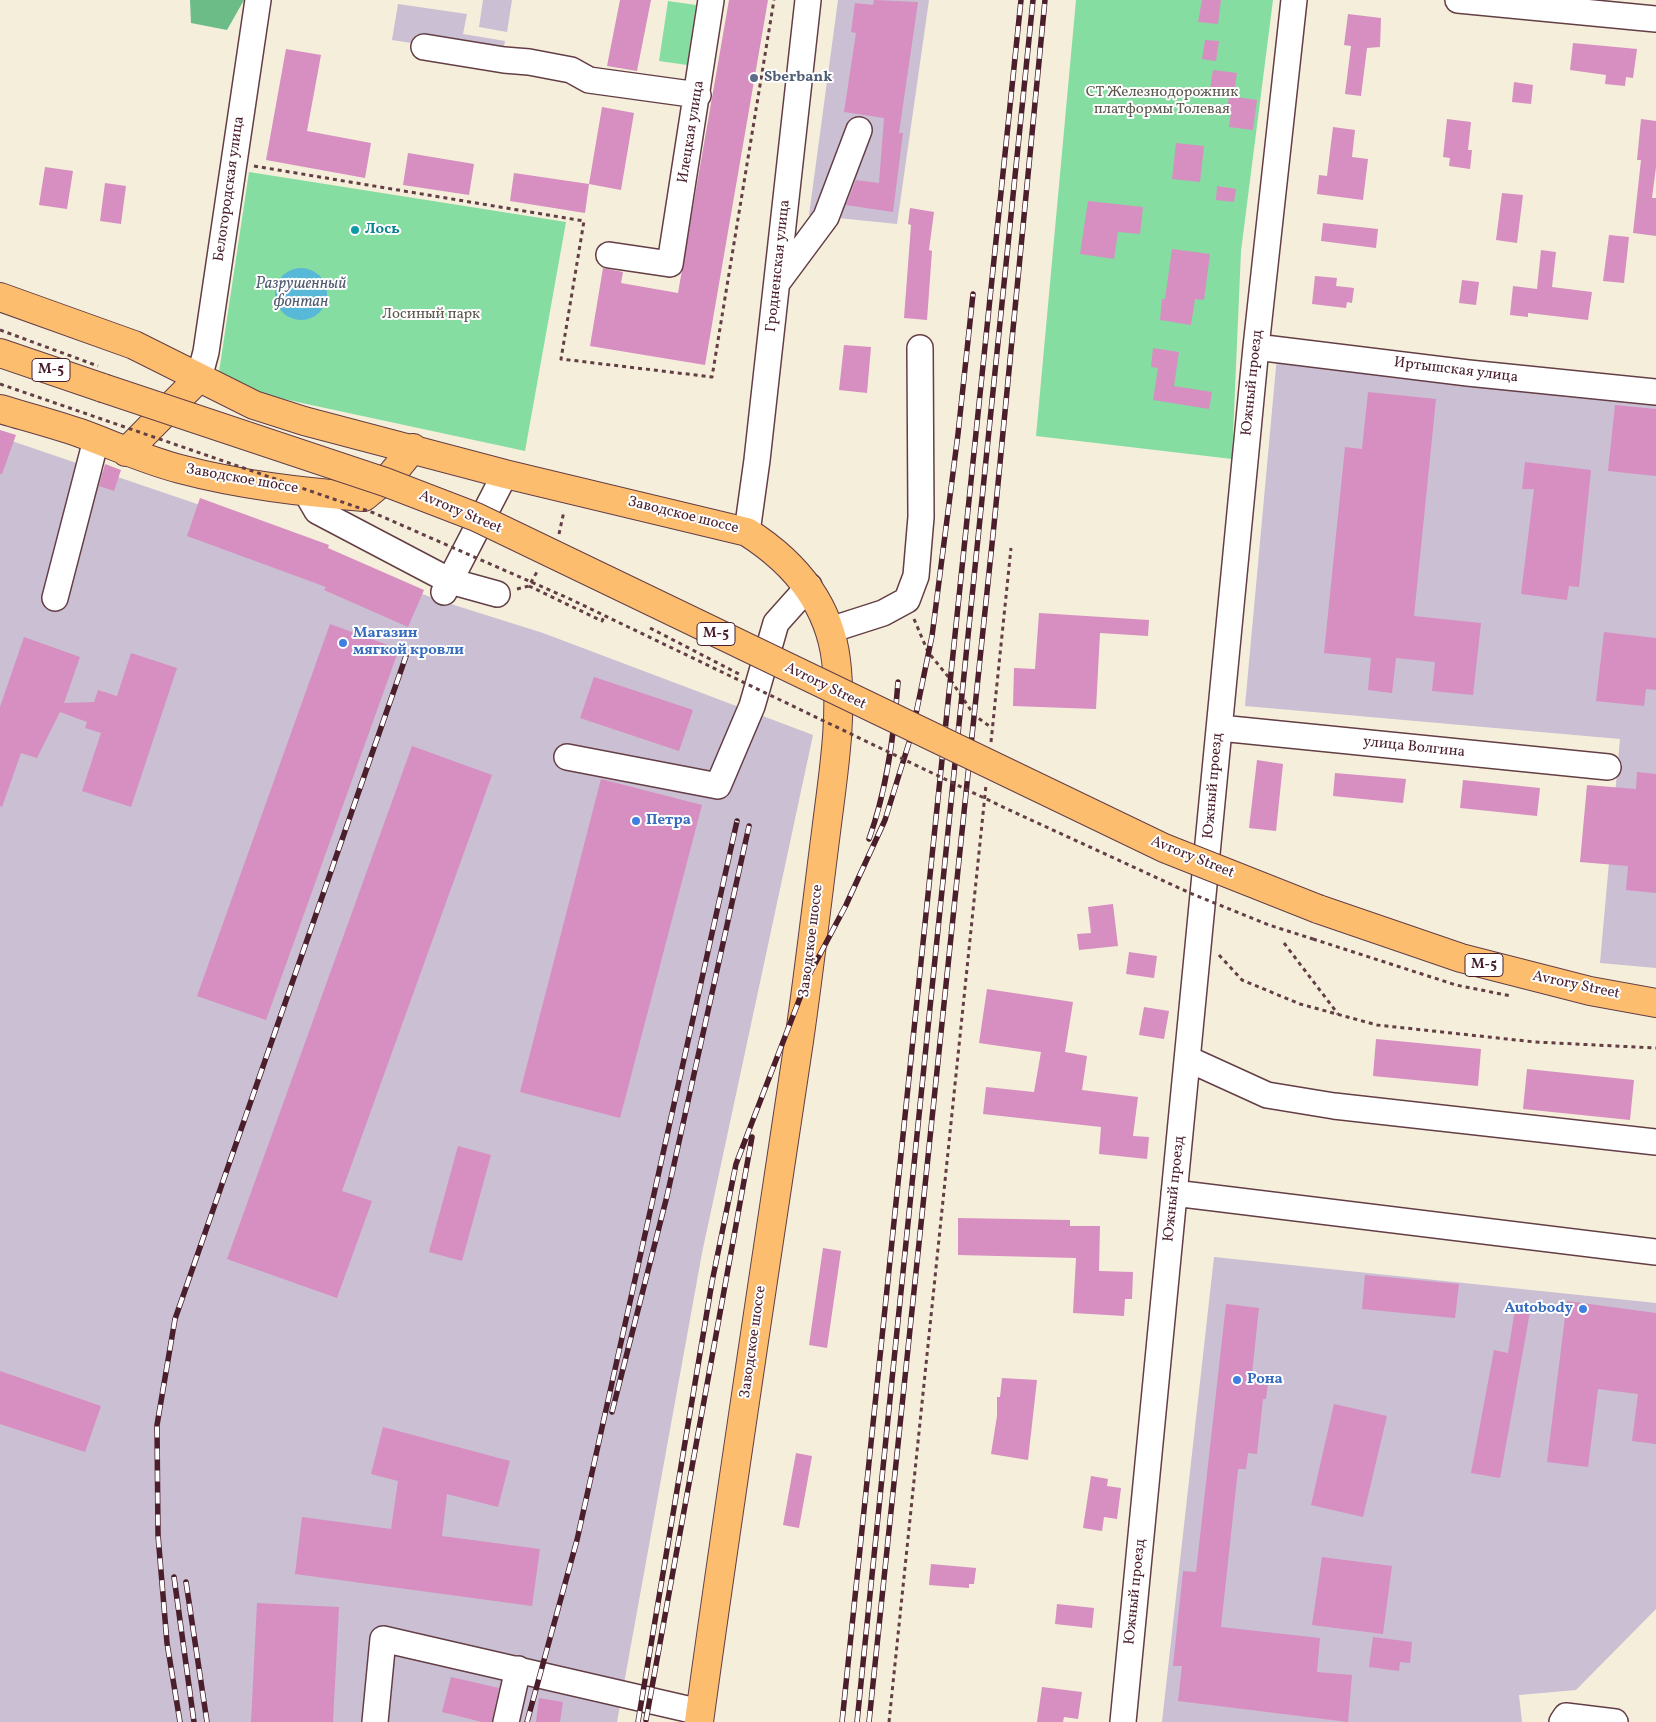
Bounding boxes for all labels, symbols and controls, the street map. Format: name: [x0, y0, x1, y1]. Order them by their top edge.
place label: Sberbank: [764, 69, 832, 87]
marker: Sberbank: [748, 72, 760, 84]
street label: Илецкая улица: [675, 79, 709, 185]
park label: СТ Железнодорожник платформы Толевая: [1086, 84, 1238, 119]
street label: Белогородская улица: [211, 115, 249, 263]
street label: Гродненская улица: [763, 199, 795, 333]
place label: Лось: [365, 221, 400, 239]
marker: Лось: [349, 224, 361, 236]
water label: Разрушенный фонтан: [256, 275, 346, 313]
park label: Лосиный парк: [382, 306, 480, 324]
street label: Южный проезд: [1238, 329, 1268, 437]
street label: Иртышская улица: [1393, 354, 1519, 388]
road number: М-5: [32, 358, 70, 382]
street label: Заводское шоссе: [184, 461, 300, 499]
street label: Avrory Street: [416, 487, 504, 539]
street label: Заводское шоссе: [626, 494, 740, 538]
road number: М-5: [697, 622, 735, 646]
place label: Магазин мягкой кровли: [353, 625, 464, 660]
marker: Магазин мягкой кровли: [337, 637, 349, 649]
street label: Avrory Street: [781, 659, 869, 715]
street label: Южный проезд: [1200, 732, 1228, 840]
street label: улица Волгина: [1362, 734, 1466, 762]
place label: Петра: [646, 812, 691, 830]
marker: Петра: [630, 815, 642, 827]
street label: Avrory Street: [1148, 833, 1236, 883]
street label: Заводское шоссе: [796, 884, 828, 998]
road number: М-5: [1465, 954, 1503, 976]
street label: Avrory Street: [1531, 968, 1621, 1004]
street label: Южный проезд: [1160, 1135, 1190, 1243]
street label: Заводское шоссе: [737, 1284, 771, 1400]
place label: Autobody: [1504, 1300, 1573, 1318]
marker: Autobody: [1577, 1303, 1589, 1315]
place label: Рона: [1247, 1371, 1283, 1389]
marker: Рона: [1231, 1374, 1243, 1386]
street label: Южный проезд: [1121, 1538, 1151, 1646]

